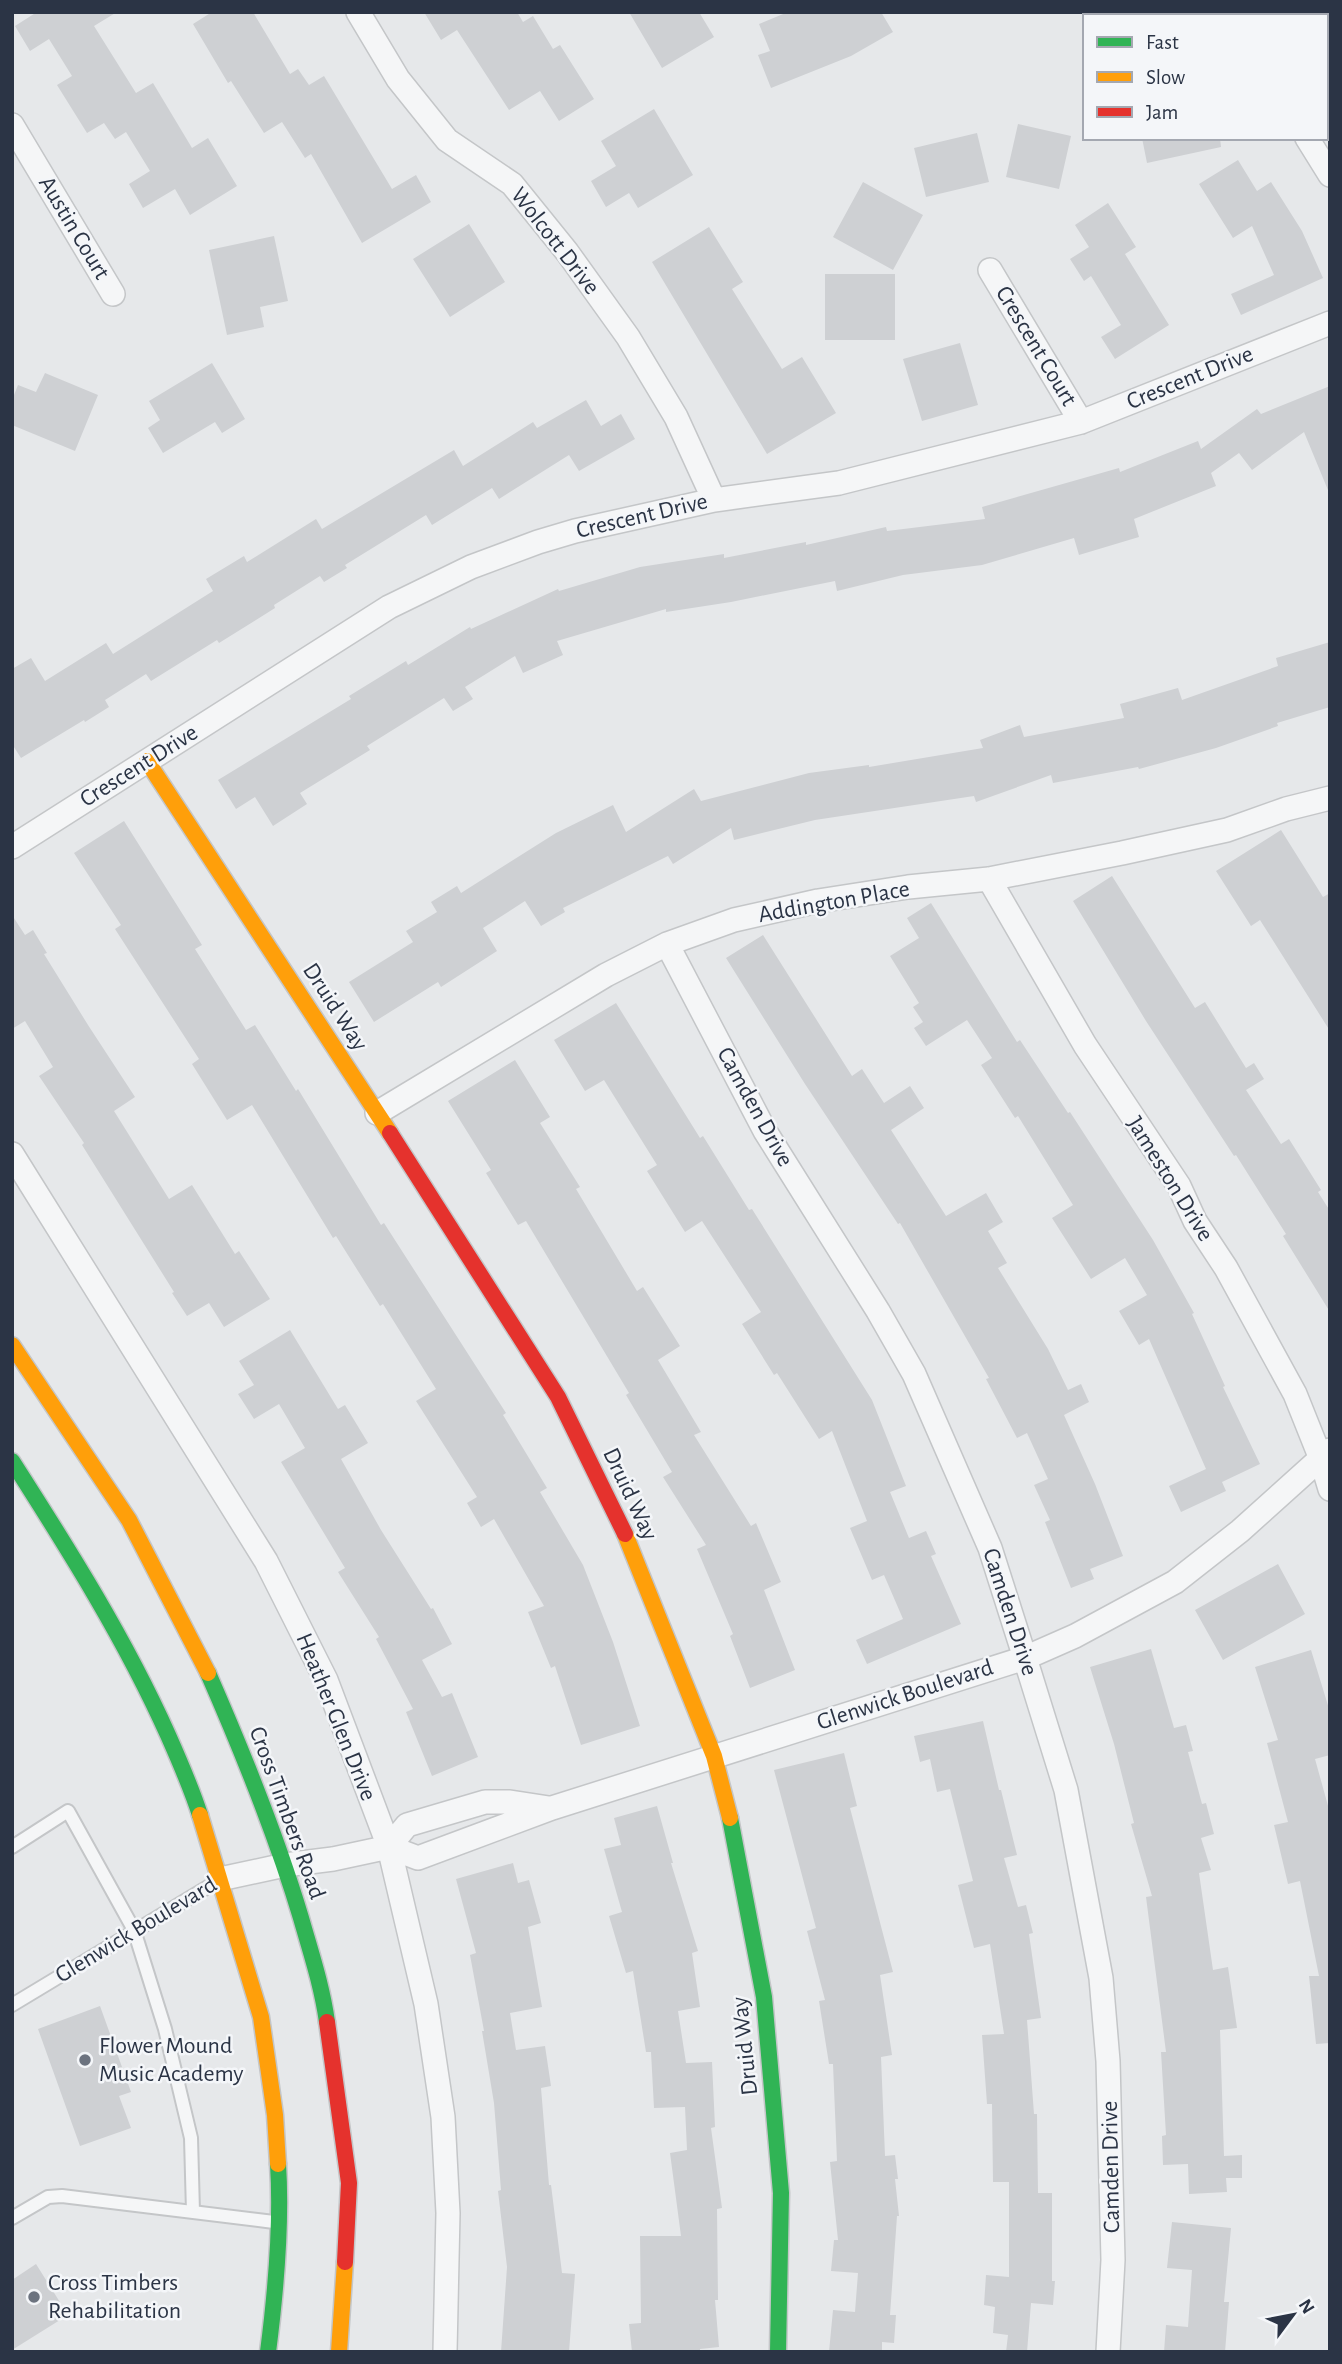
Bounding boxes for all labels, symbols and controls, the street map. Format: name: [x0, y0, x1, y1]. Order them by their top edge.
legend: [1083, 14, 1328, 140]
text: Fast: [1146, 32, 1179, 53]
text: Slow: [1146, 67, 1185, 88]
text: Jam: [1146, 102, 1178, 123]
street label: Austin Court: [34, 172, 114, 284]
street label: Wolcott Drive: [506, 183, 604, 299]
street label: Crescent Court: [991, 282, 1081, 410]
street label: Crescent Drive: [1123, 342, 1257, 414]
street label: Crescent Drive: [574, 489, 710, 543]
street label: Crescent Drive: [76, 720, 202, 812]
street label: Addington Place: [756, 877, 912, 927]
street label: Druid Way: [298, 959, 372, 1055]
street label: Camden Drive: [712, 1043, 798, 1171]
street label: Jameston Drive: [1122, 1112, 1218, 1246]
street label: Druid Way: [598, 1444, 662, 1544]
street label: Camden Drive: [978, 1545, 1042, 1679]
street label: Heather Glen Drive: [291, 1630, 381, 1804]
street label: Glenwick Boulevard: [814, 1655, 996, 1735]
street label: Cross Timbers Road: [245, 1724, 329, 1902]
street label: Glenwick Boulevard: [51, 1872, 221, 1988]
street label: Druid Way: [728, 1996, 762, 2096]
place label: Flower Mound Music Academy: [99, 2034, 244, 2086]
marker: Flower Mound Music Academy: [77, 2052, 93, 2068]
street label: Camden Drive: [1098, 2101, 1124, 2233]
place label: Cross Timbers Rehabilitation: [48, 2271, 181, 2323]
north arrow: [1258, 2280, 1328, 2350]
marker: Cross Timbers Rehabilitation: [26, 2289, 42, 2305]
text: N: [1295, 2296, 1318, 2317]

